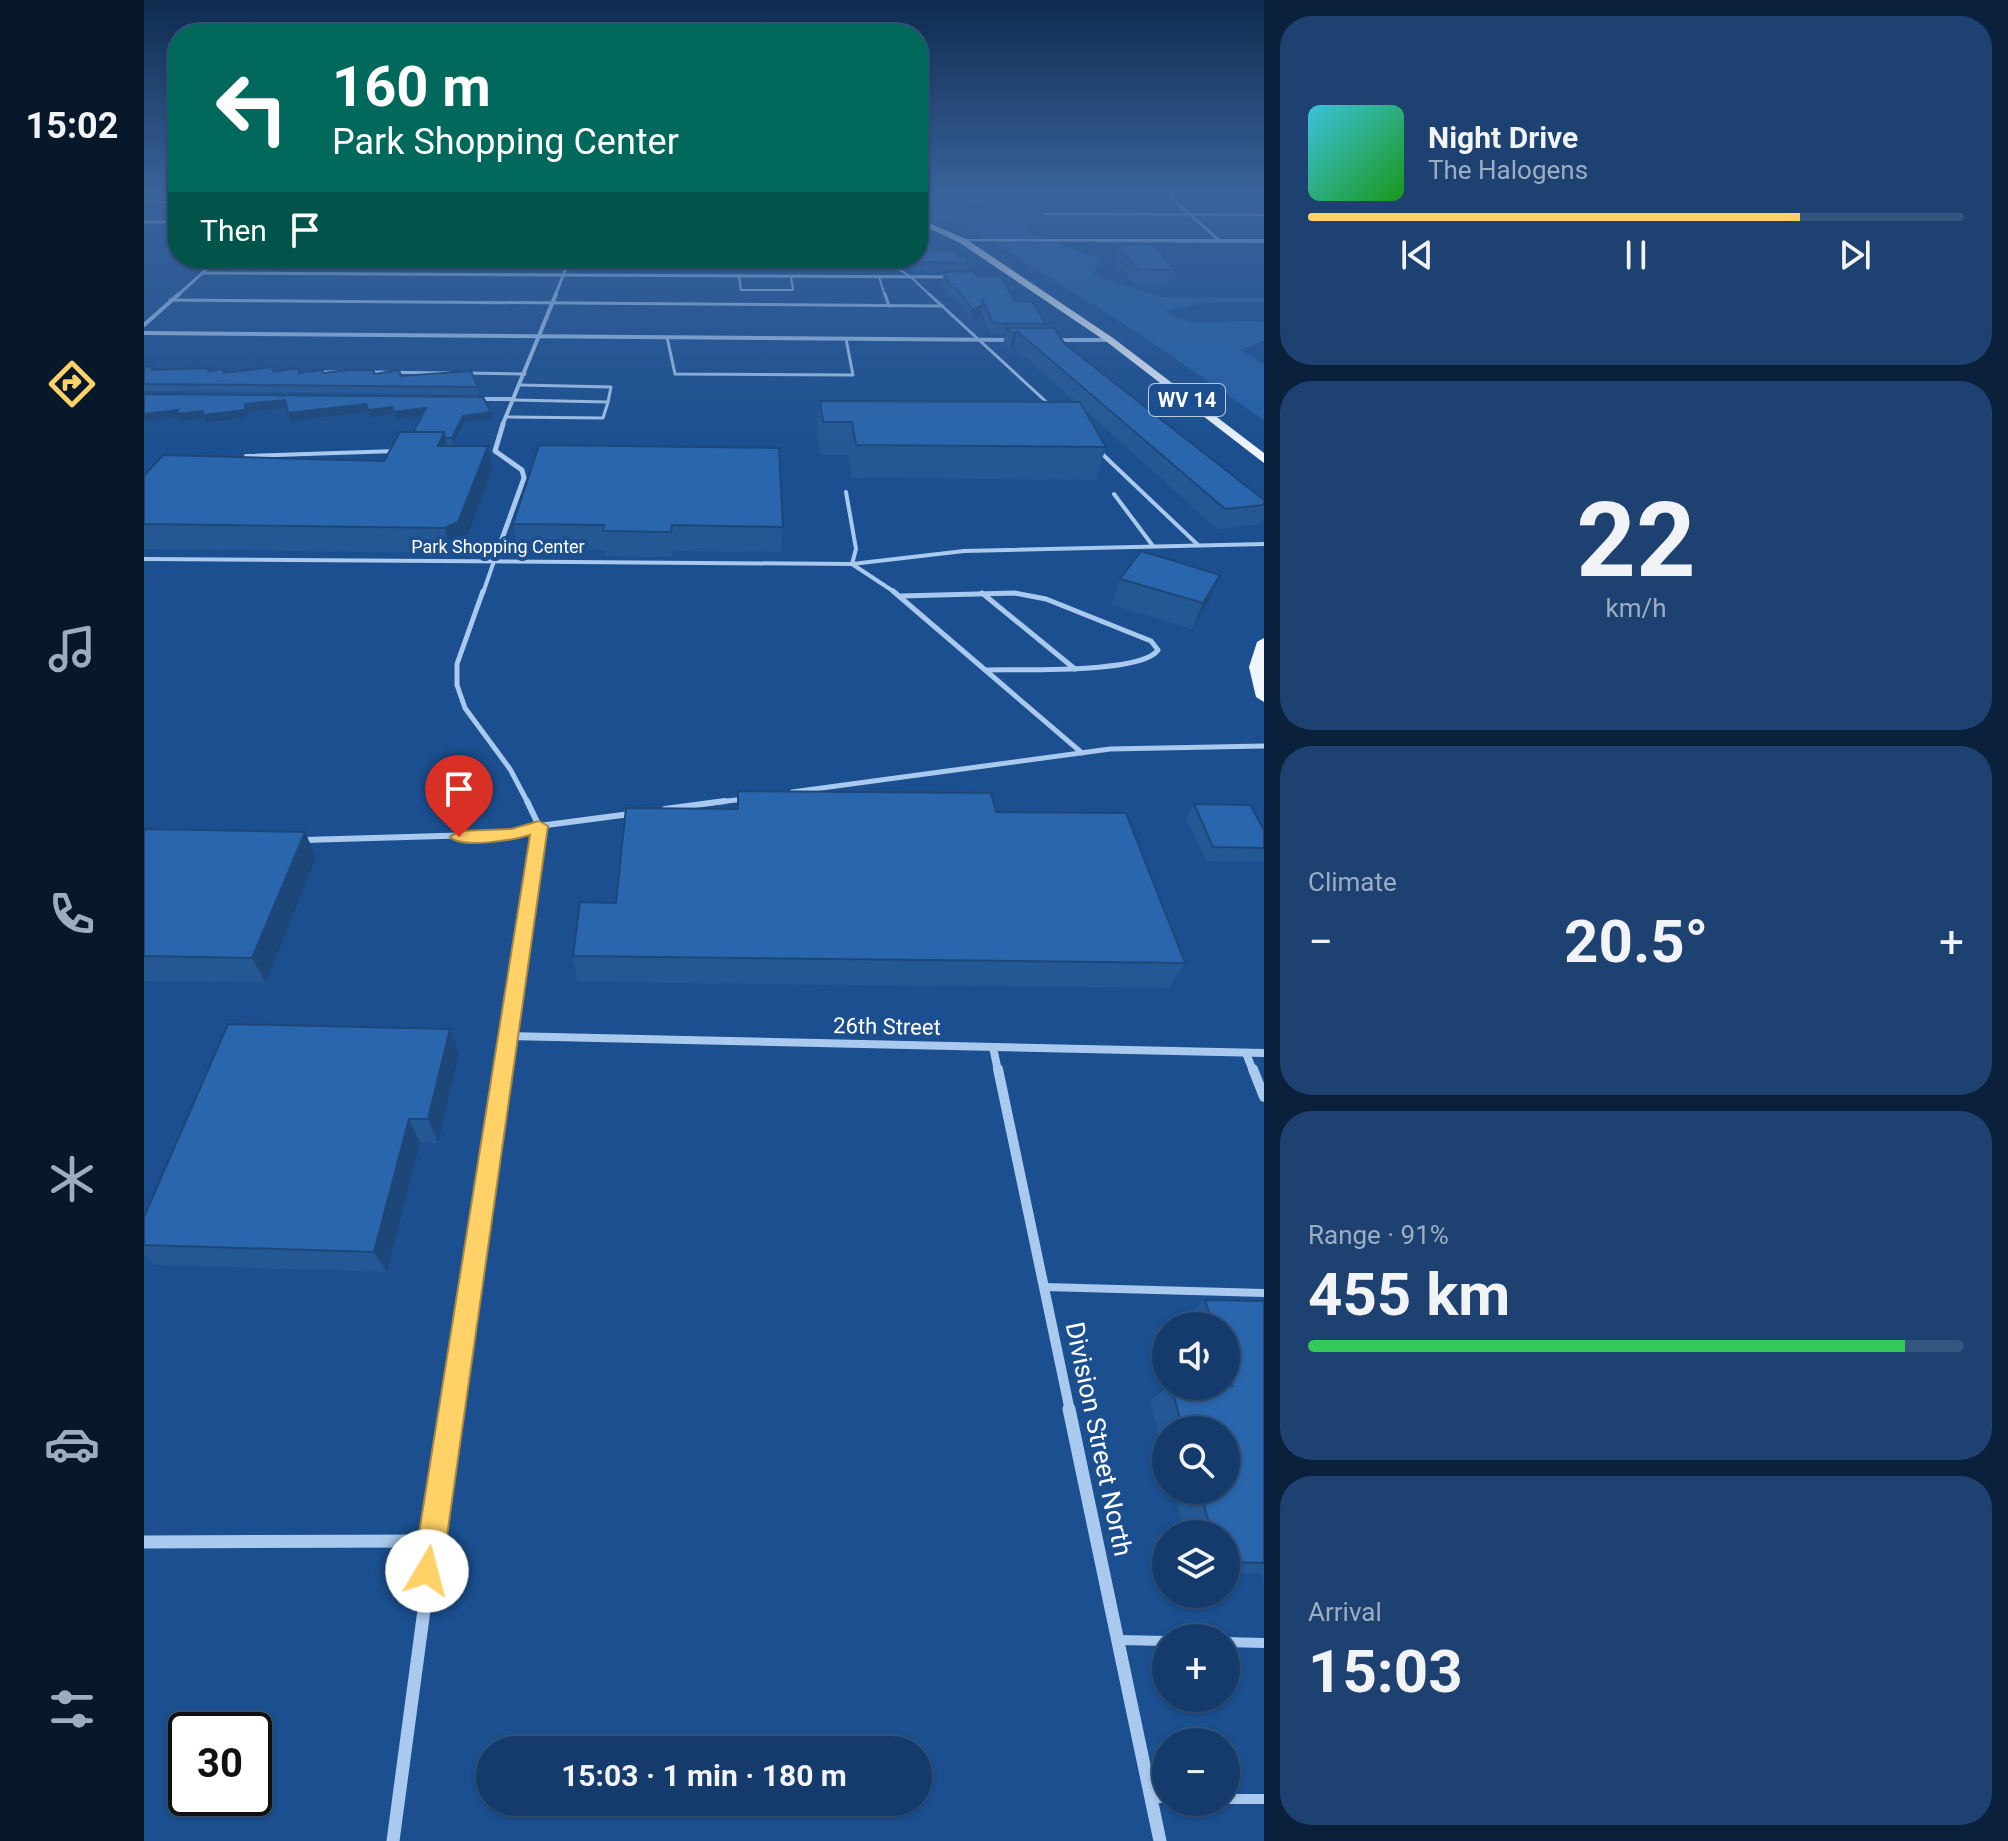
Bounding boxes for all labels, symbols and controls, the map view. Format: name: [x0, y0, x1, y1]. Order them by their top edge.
text: 160 m: [332, 54, 491, 120]
icon: left: [200, 56, 304, 160]
text: 15:02: [26, 105, 118, 147]
text: Night Drive: [1428, 120, 1578, 155]
text: Park Shopping Center: [332, 121, 679, 163]
text: The Halogens: [1428, 155, 1588, 185]
icon: arrive: [283, 208, 327, 252]
text: Then: [200, 213, 267, 248]
icon: previous: [1395, 233, 1439, 277]
icon: pause: [1614, 233, 1658, 277]
icon: next: [1833, 233, 1877, 277]
icon: directions: [44, 356, 100, 412]
road number: WV 14: [1149, 384, 1225, 416]
text: 22: [1576, 480, 1696, 601]
street label: Park Shopping Center: [411, 536, 585, 557]
text: km/h: [1605, 593, 1667, 623]
icon: music: [44, 621, 100, 677]
pin: [425, 755, 493, 837]
icon: arrive: [437, 767, 481, 811]
text: Climate: [1308, 867, 1397, 897]
icon: phone: [44, 886, 100, 942]
text: 20.5°: [1564, 906, 1708, 977]
text: −: [1308, 916, 1333, 968]
text: +: [1939, 916, 1964, 968]
street label: 26th Street: [833, 1013, 941, 1040]
icon: climate: [44, 1151, 100, 1207]
text: Range · 91%: [1308, 1220, 1449, 1250]
text: 455 km: [1308, 1259, 1510, 1330]
map controls: [1152, 1312, 1240, 1816]
button: sound: [1152, 1312, 1240, 1400]
street label: Division Street North: [1060, 1319, 1138, 1559]
icon: car: [44, 1416, 100, 1472]
button: search: [1152, 1416, 1240, 1504]
button: layers: [1152, 1520, 1240, 1608]
position arrow: [385, 1529, 469, 1613]
text: Arrival: [1308, 1597, 1382, 1627]
button: +: [1152, 1624, 1240, 1712]
text: 15:03: [1308, 1636, 1463, 1707]
icon: filters: [44, 1681, 100, 1737]
speed limit sign: 30: [168, 1712, 272, 1816]
button: −: [1152, 1728, 1240, 1816]
text: 15:03 · 1 min · 180 m: [561, 1758, 847, 1793]

